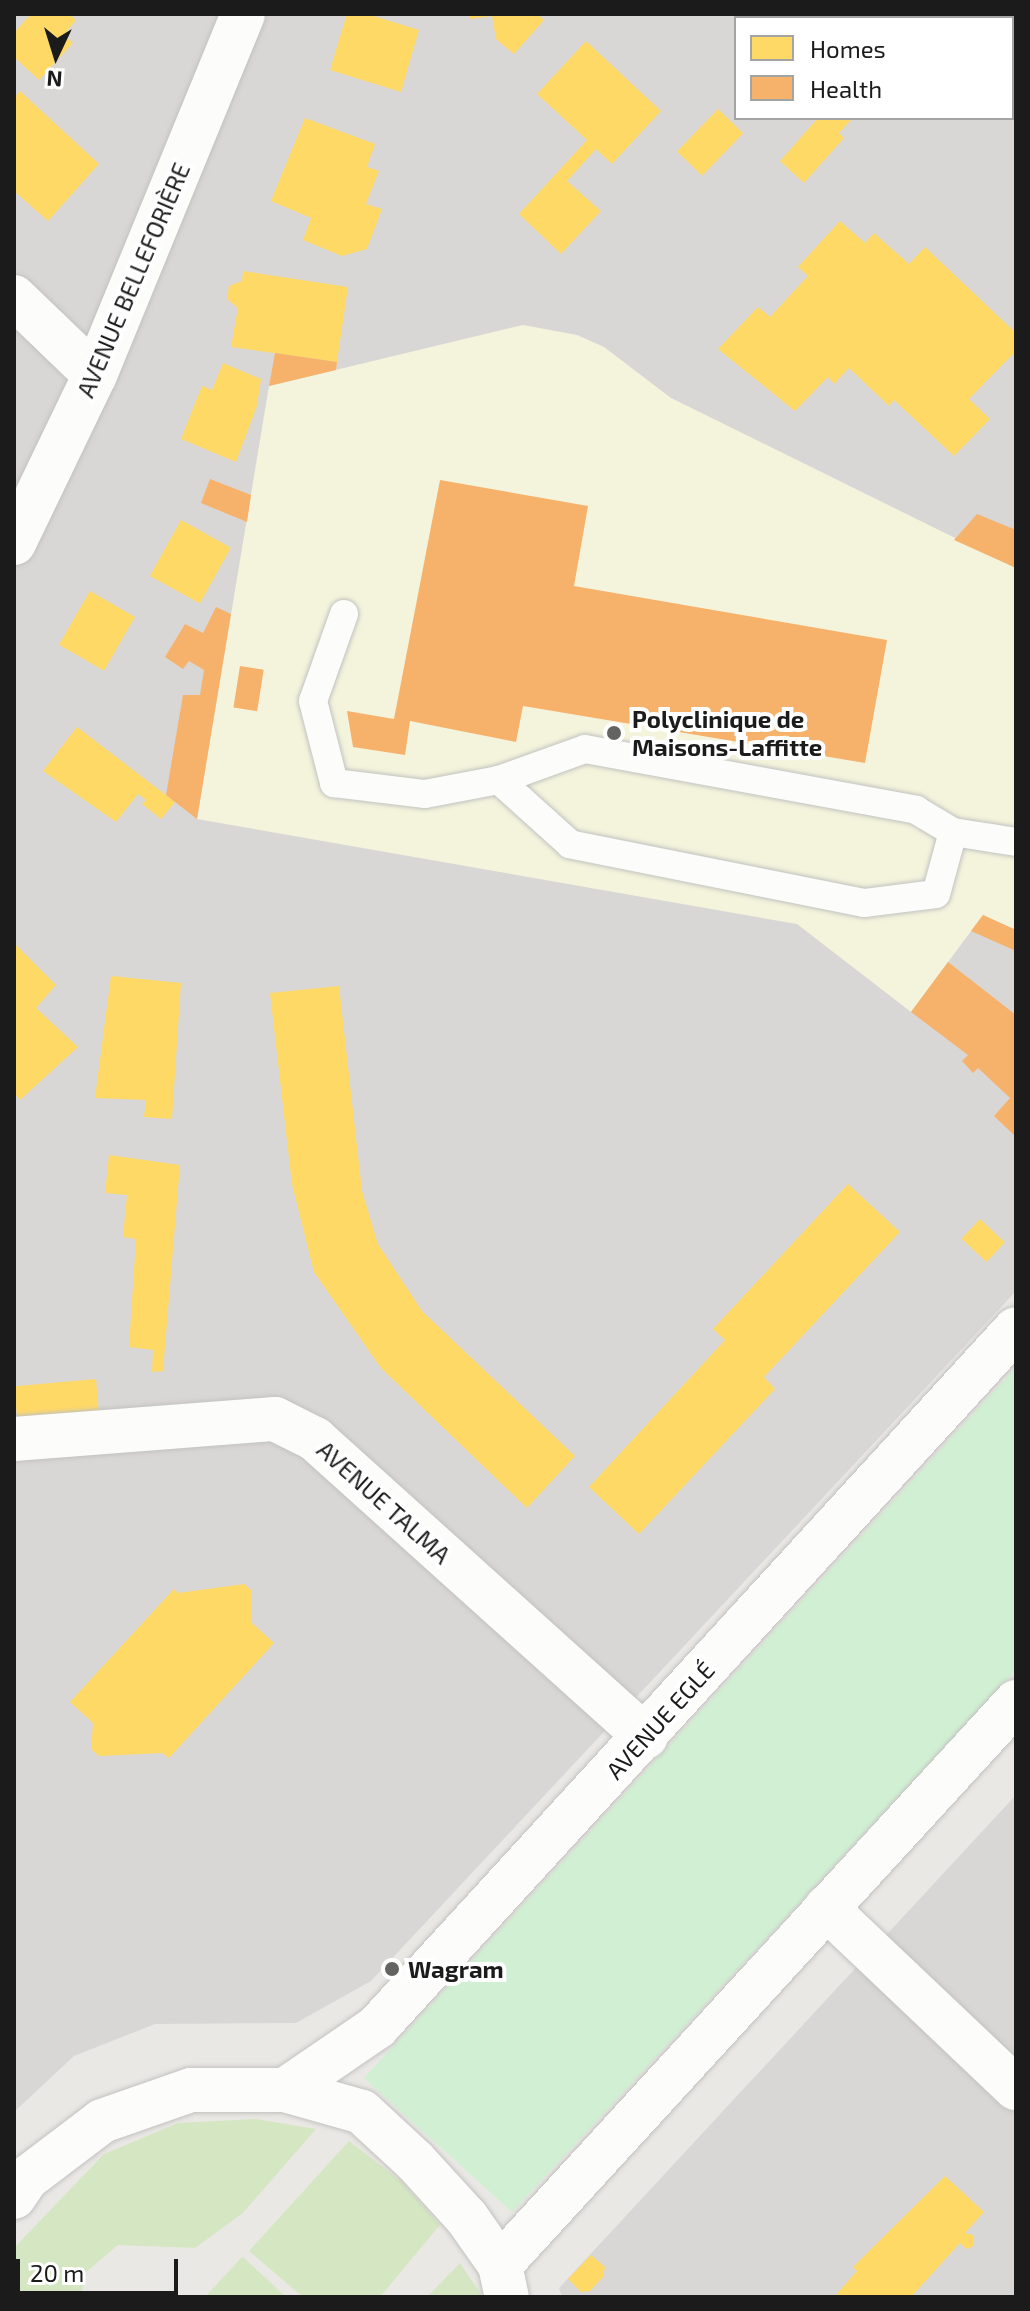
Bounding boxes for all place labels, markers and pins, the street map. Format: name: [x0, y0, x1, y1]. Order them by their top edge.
place label: Polyclinique de Maisons-Laffitte: [632, 705, 822, 761]
marker: Polyclinique de Maisons-Laffitte: [603, 722, 625, 744]
place label: Wagram: [408, 1955, 504, 1983]
marker: Wagram: [383, 1960, 401, 1978]

